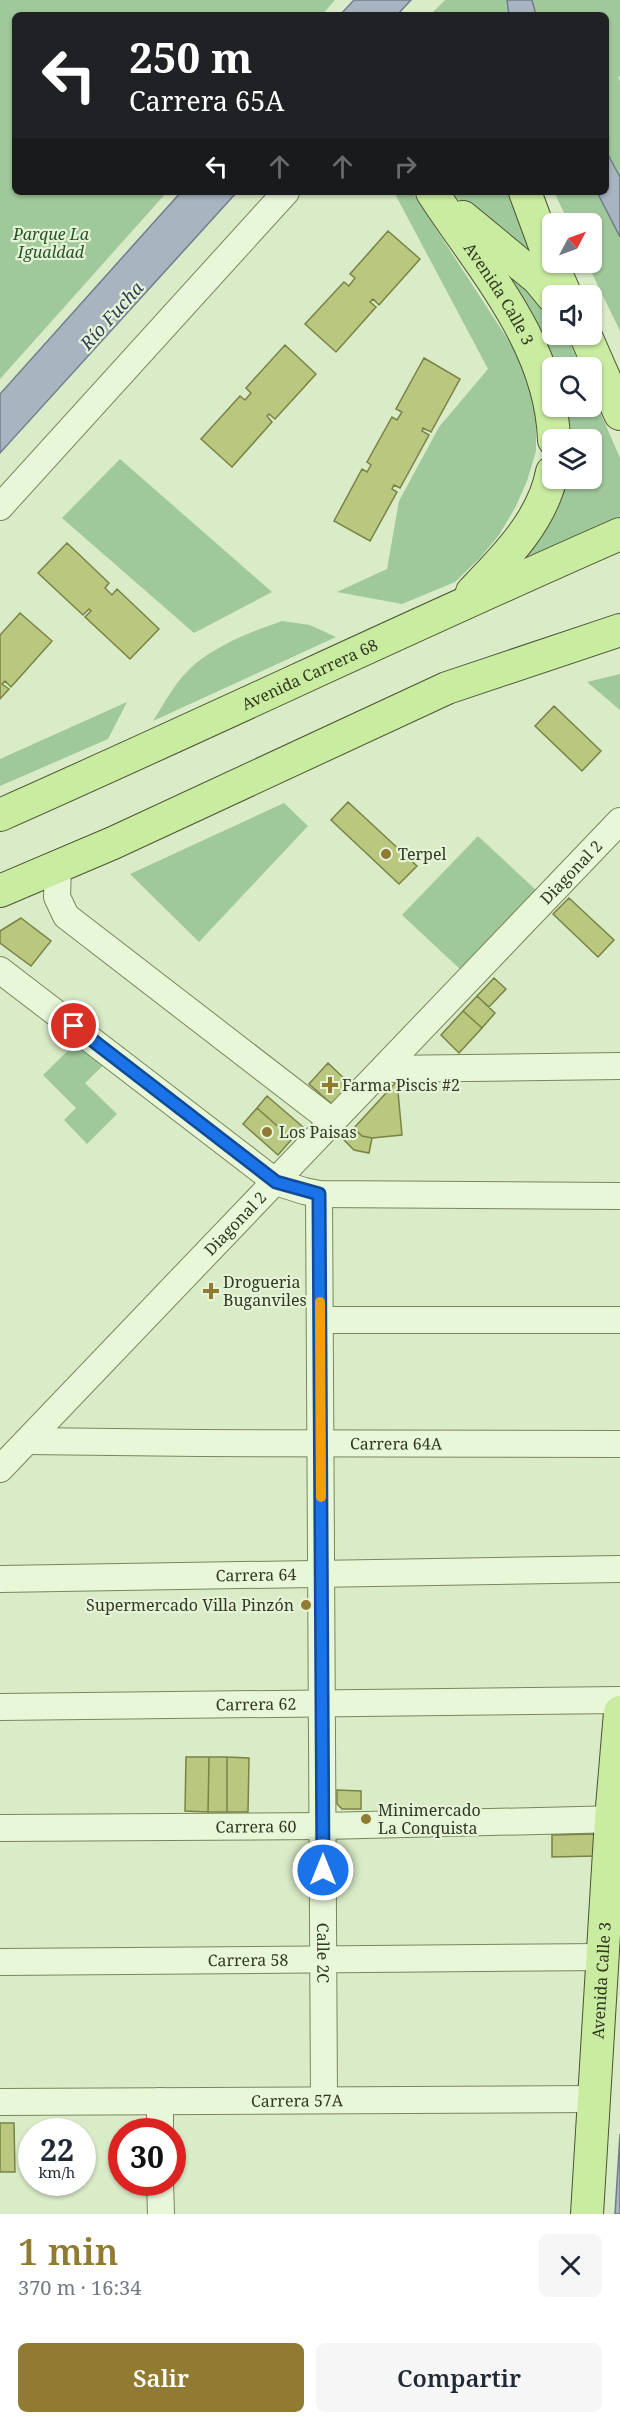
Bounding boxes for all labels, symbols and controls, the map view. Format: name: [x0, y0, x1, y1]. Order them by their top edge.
text: 250 m: [129, 28, 253, 85]
icon: left: [30, 36, 108, 114]
text: Carrera 65A: [129, 82, 284, 119]
icon: left: [200, 150, 233, 183]
icon: ahead: [263, 150, 296, 183]
icon: ahead: [326, 150, 359, 183]
icon: right: [389, 150, 422, 183]
north arrow: [542, 213, 602, 273]
map controls: [542, 213, 602, 489]
park label: Parque La Igualdad: [12, 223, 90, 263]
street label: Avenida Calle 3: [459, 238, 539, 349]
water label: Río Fucha: [74, 276, 149, 355]
button: sound: [542, 285, 602, 345]
button: search: [542, 357, 602, 417]
button: layers: [542, 429, 602, 489]
street label: Avenida Carrera 68: [238, 634, 381, 715]
street label: Diagonal 2: [535, 835, 607, 909]
place label: Terpel: [398, 843, 446, 865]
marker: Terpel: [379, 847, 393, 861]
pin: [48, 1000, 99, 1051]
icon: arrive: [57, 1009, 90, 1042]
place label: Farma Piscis #2: [342, 1074, 460, 1096]
marker: Farma Piscis #2: [323, 1078, 337, 1092]
place label: Los Paisas: [279, 1121, 357, 1143]
marker: Los Paisas: [260, 1125, 274, 1139]
street label: Diagonal 2: [199, 1186, 271, 1260]
place label: Drogueria Buganviles: [223, 1271, 307, 1311]
marker: Drogueria Buganviles: [204, 1284, 218, 1298]
street label: Carrera 64A: [350, 1432, 443, 1455]
street label: Carrera 64: [215, 1563, 297, 1587]
place label: Supermercado Villa Pinzón: [86, 1594, 294, 1616]
marker: Supermercado Villa Pinzón: [299, 1598, 313, 1612]
street label: Carrera 62: [215, 1693, 297, 1716]
place label: Minimercado La Conquista: [378, 1799, 481, 1839]
marker: Minimercado La Conquista: [359, 1812, 373, 1826]
street label: Carrera 60: [216, 1815, 297, 1838]
position arrow: [291, 1838, 355, 1902]
street label: Avenida Calle 3: [587, 1921, 616, 2040]
street label: Calle 2C: [312, 1923, 334, 1983]
street label: Carrera 58: [207, 1949, 289, 1971]
street label: Carrera 57A: [251, 2089, 344, 2112]
speed limit sign: 30: [108, 2118, 186, 2196]
text: 22: [40, 2129, 74, 2170]
text: km/h: [39, 2162, 75, 2182]
text: 1 min: [18, 2227, 119, 2276]
button: close: [539, 2234, 602, 2297]
text: 370 m · 16:34: [18, 2274, 141, 2301]
button: Salir: [18, 2343, 304, 2412]
button: Compartir: [316, 2343, 602, 2412]

